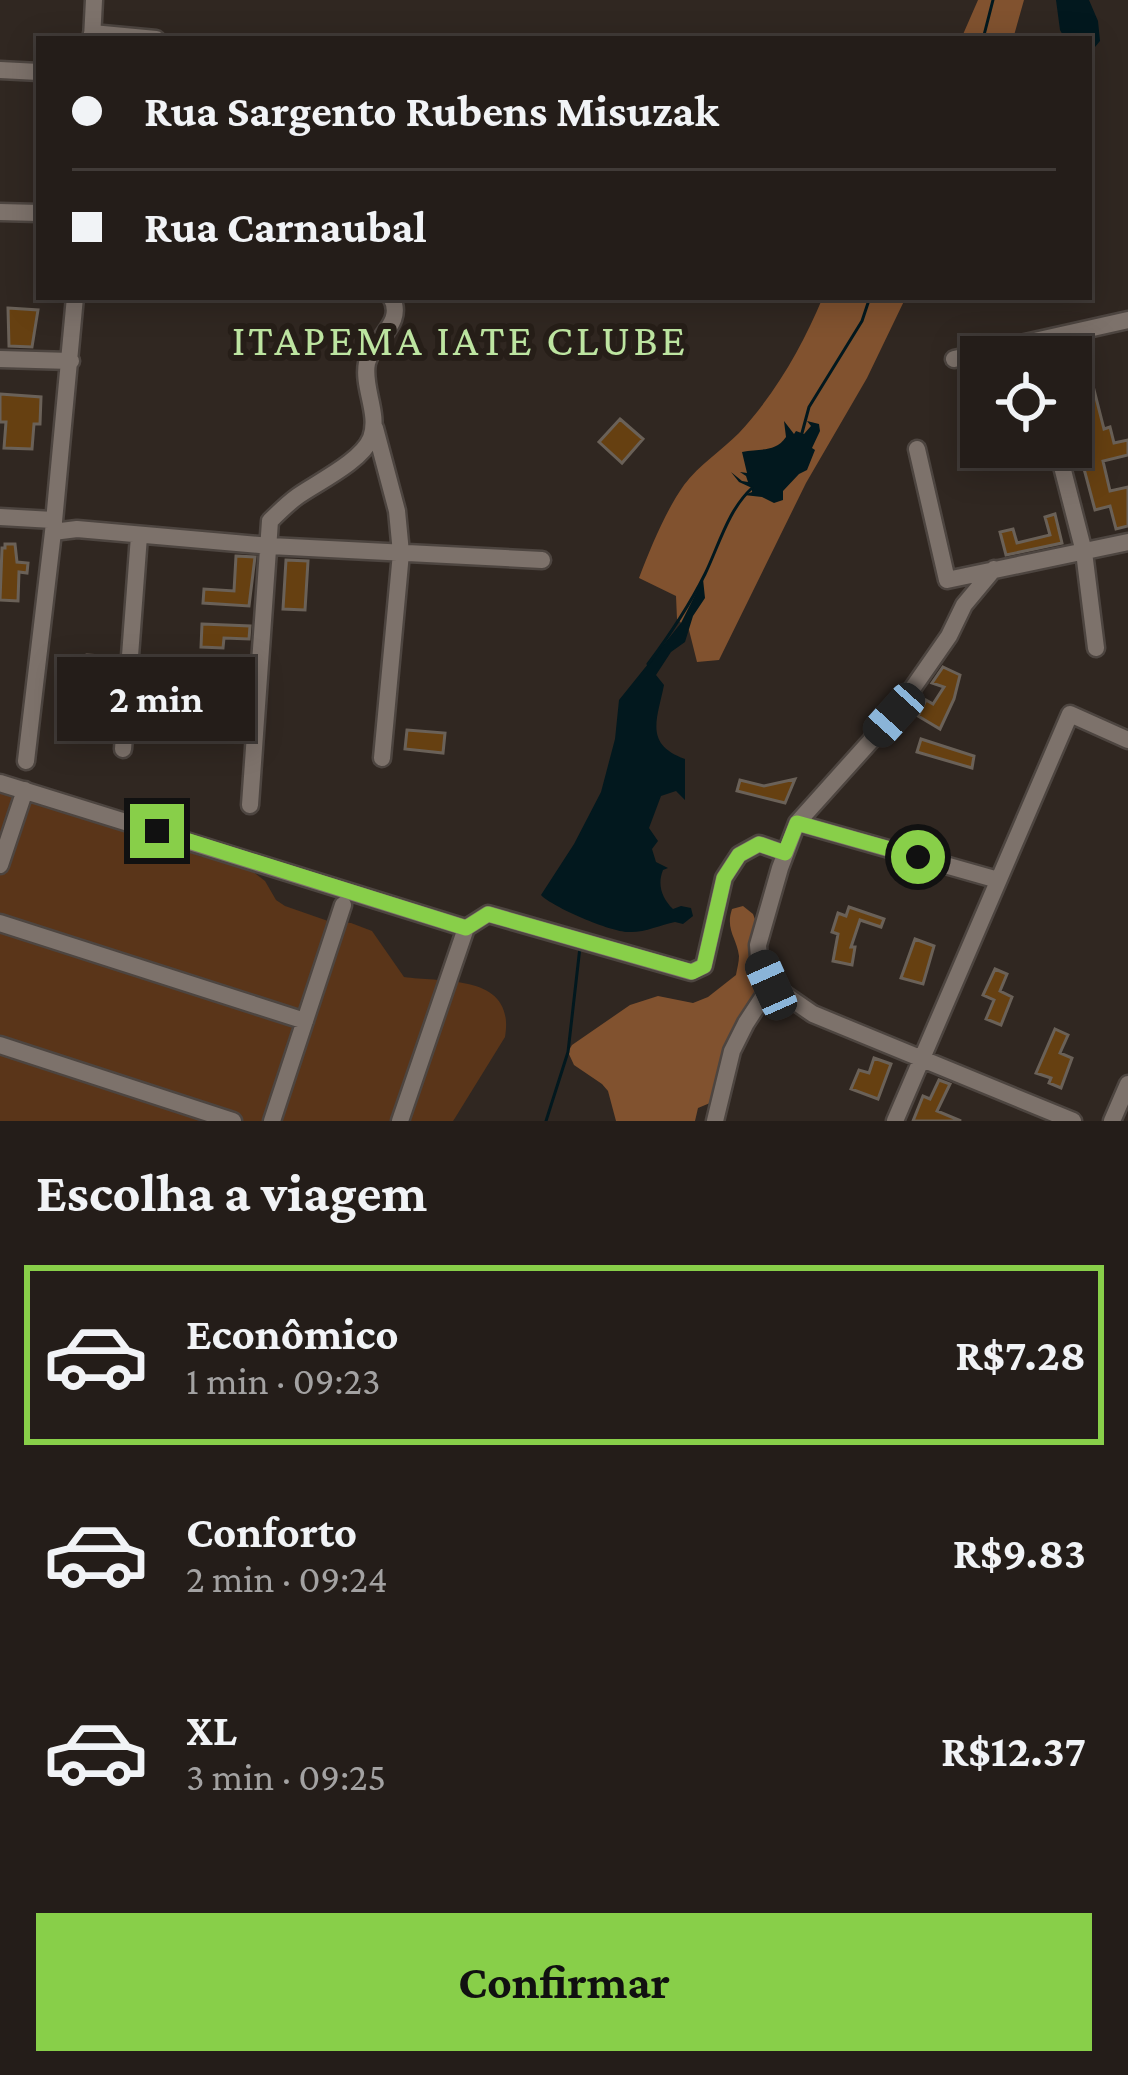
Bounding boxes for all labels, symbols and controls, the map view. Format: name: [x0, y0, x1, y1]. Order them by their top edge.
text: Rua Sargento Rubens Misuzak: [144, 86, 719, 136]
text: Rua Carnaubal: [144, 202, 427, 252]
district label: ITAPEMA IATE CLUBE: [232, 315, 688, 365]
map controls: [960, 336, 1092, 468]
button: locate: [960, 336, 1092, 468]
callout: 2 min: [58, 657, 256, 741]
car: [857, 676, 931, 754]
text: 2 min: [109, 677, 203, 720]
route end: [130, 804, 184, 858]
route start: [891, 830, 945, 884]
car: [740, 945, 802, 1025]
text: Escolha a viagem: [36, 1163, 427, 1223]
icon: car: [42, 1301, 150, 1409]
text: Econômico: [186, 1309, 399, 1359]
text: R$7.28: [955, 1330, 1086, 1380]
text: 1 min · 09:23: [186, 1359, 381, 1402]
icon: car: [42, 1499, 150, 1607]
text: Conforto: [186, 1507, 357, 1557]
text: R$9.83: [953, 1528, 1086, 1578]
text: 2 min · 09:24: [186, 1557, 388, 1600]
icon: car: [42, 1697, 150, 1805]
text: XL: [186, 1705, 237, 1755]
text: R$12.37: [941, 1726, 1086, 1776]
text: 3 min · 09:25: [186, 1755, 386, 1798]
button: Confirmar: [36, 1913, 1092, 2051]

